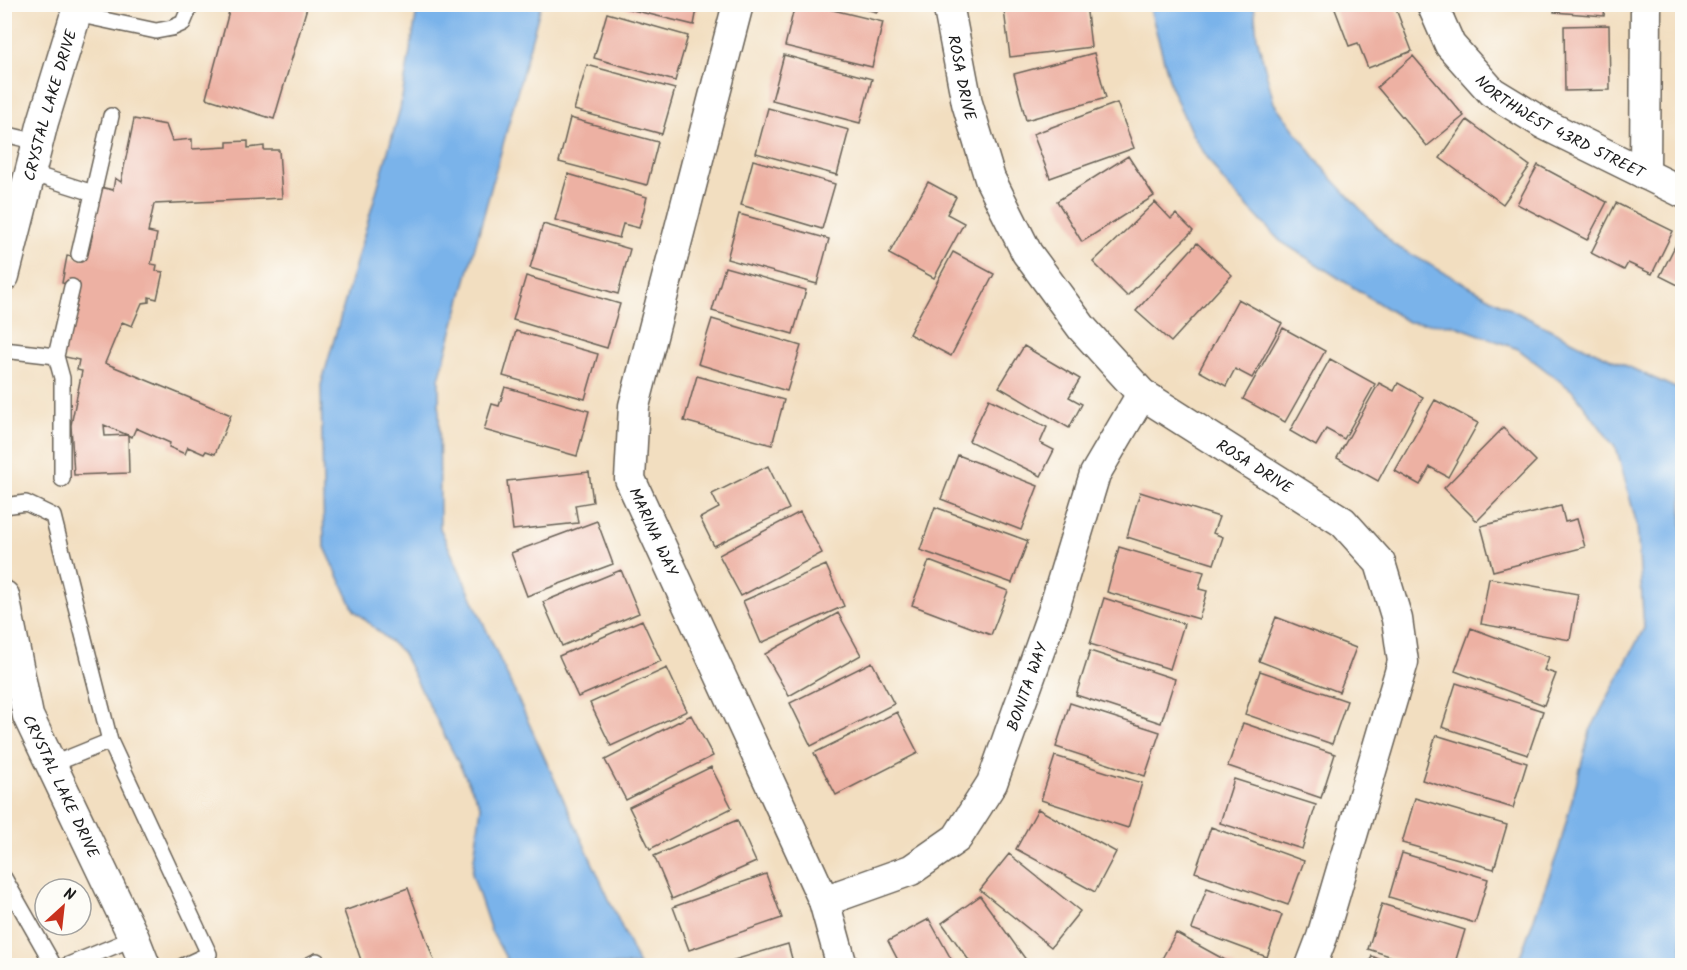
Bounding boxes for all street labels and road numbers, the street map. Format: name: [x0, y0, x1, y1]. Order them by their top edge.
street label: CRYSTAL LAKE DRIVE: [18, 26, 85, 184]
street label: ROSA DRIVE: [940, 33, 983, 124]
street label: NORTHWEST 43RD STREET: [1468, 70, 1650, 186]
street label: ROSA DRIVE: [1211, 433, 1298, 501]
street label: MARINA WAY: [621, 484, 684, 581]
street label: BONITA WAY: [1001, 639, 1055, 735]
street label: CRYSTAL LAKE DRIVE: [15, 711, 105, 863]

